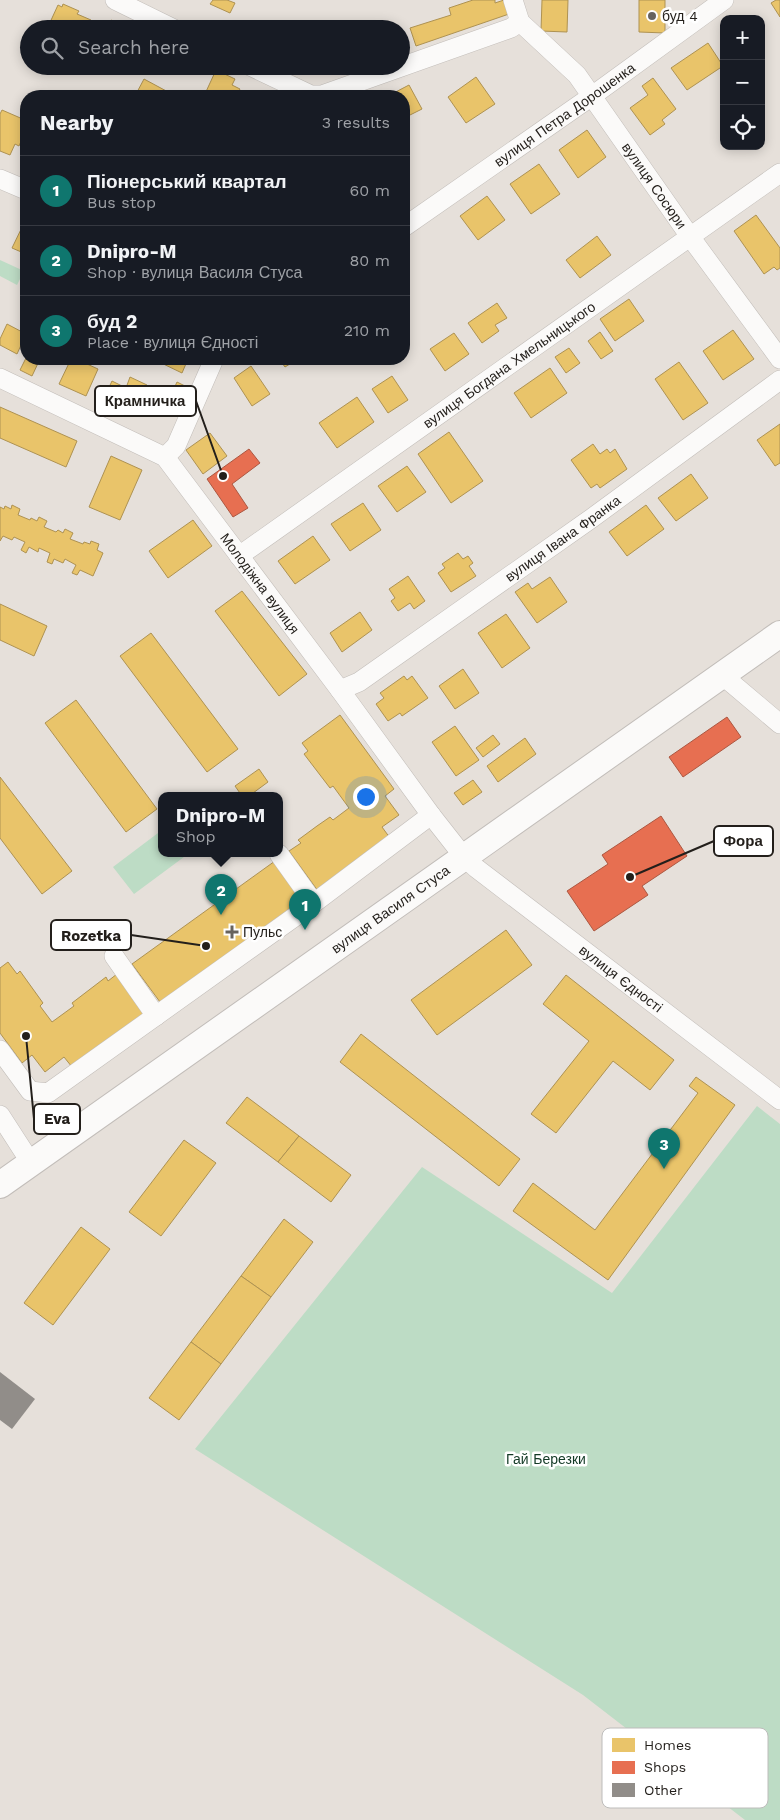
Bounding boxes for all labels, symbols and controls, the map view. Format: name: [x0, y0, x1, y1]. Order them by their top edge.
place label: буд 4: [662, 8, 698, 24]
marker: буд 4: [646, 10, 658, 22]
map controls: [720, 15, 765, 150]
button: +: [720, 15, 765, 60]
search box: [20, 20, 410, 75]
icon: search: [38, 34, 66, 62]
text: Search here: [78, 36, 189, 59]
street label: вулиця Петра Дорошенка: [491, 59, 638, 170]
button: −: [720, 60, 765, 105]
button: locate: [720, 105, 765, 150]
text: Nearby: [40, 110, 113, 135]
text: 3 results: [322, 113, 390, 132]
street label: вулиця Сосюри: [619, 140, 690, 232]
text: Піонерський квартал: [87, 170, 287, 193]
text: 1: [53, 181, 59, 200]
text: 60 m: [350, 181, 390, 200]
text: Bus stop: [87, 193, 156, 212]
text: Dnipro-M: [87, 240, 177, 263]
text: 2: [51, 251, 61, 270]
text: 80 m: [349, 251, 390, 270]
text: Shop · вулиця Василя Стуса: [87, 263, 302, 282]
street label: вулиця Богдана Хмельницького: [420, 298, 599, 431]
text: буд 2: [87, 310, 137, 333]
text: 3: [51, 321, 61, 340]
text: 210 m: [344, 321, 390, 340]
text: Place · вулиця Єдності: [87, 333, 258, 352]
callout: Крамничка: [95, 386, 196, 416]
text: Крамничка: [105, 392, 186, 410]
street label: вулиця Івана Франка: [502, 492, 624, 585]
street label: Молодіжна вулиця: [217, 530, 303, 637]
your location: [353, 784, 379, 810]
popup: [158, 792, 283, 857]
text: Dnipro-M: [176, 804, 265, 827]
callout: Фора: [714, 826, 773, 856]
text: Shop: [176, 827, 216, 846]
text: Фора: [723, 832, 763, 850]
street label: вулиця Василя Стуса: [328, 862, 453, 956]
pin: 2: [205, 874, 237, 915]
pin: 1: [289, 889, 321, 930]
callout: Rozetka: [51, 920, 131, 950]
place label: Пульс: [243, 924, 282, 940]
marker: Пульс: [225, 925, 239, 939]
text: Rozetka: [61, 927, 121, 945]
street label: вулиця Єдності: [576, 942, 666, 1015]
callout: Eva: [34, 1104, 80, 1134]
text: Eva: [44, 1110, 70, 1128]
pin: 3: [648, 1128, 680, 1169]
park label: Гай Березки: [506, 1451, 586, 1467]
legend: [602, 1728, 768, 1808]
text: Homes: [644, 1737, 691, 1753]
text: Shops: [644, 1759, 686, 1775]
text: Other: [644, 1782, 683, 1798]

